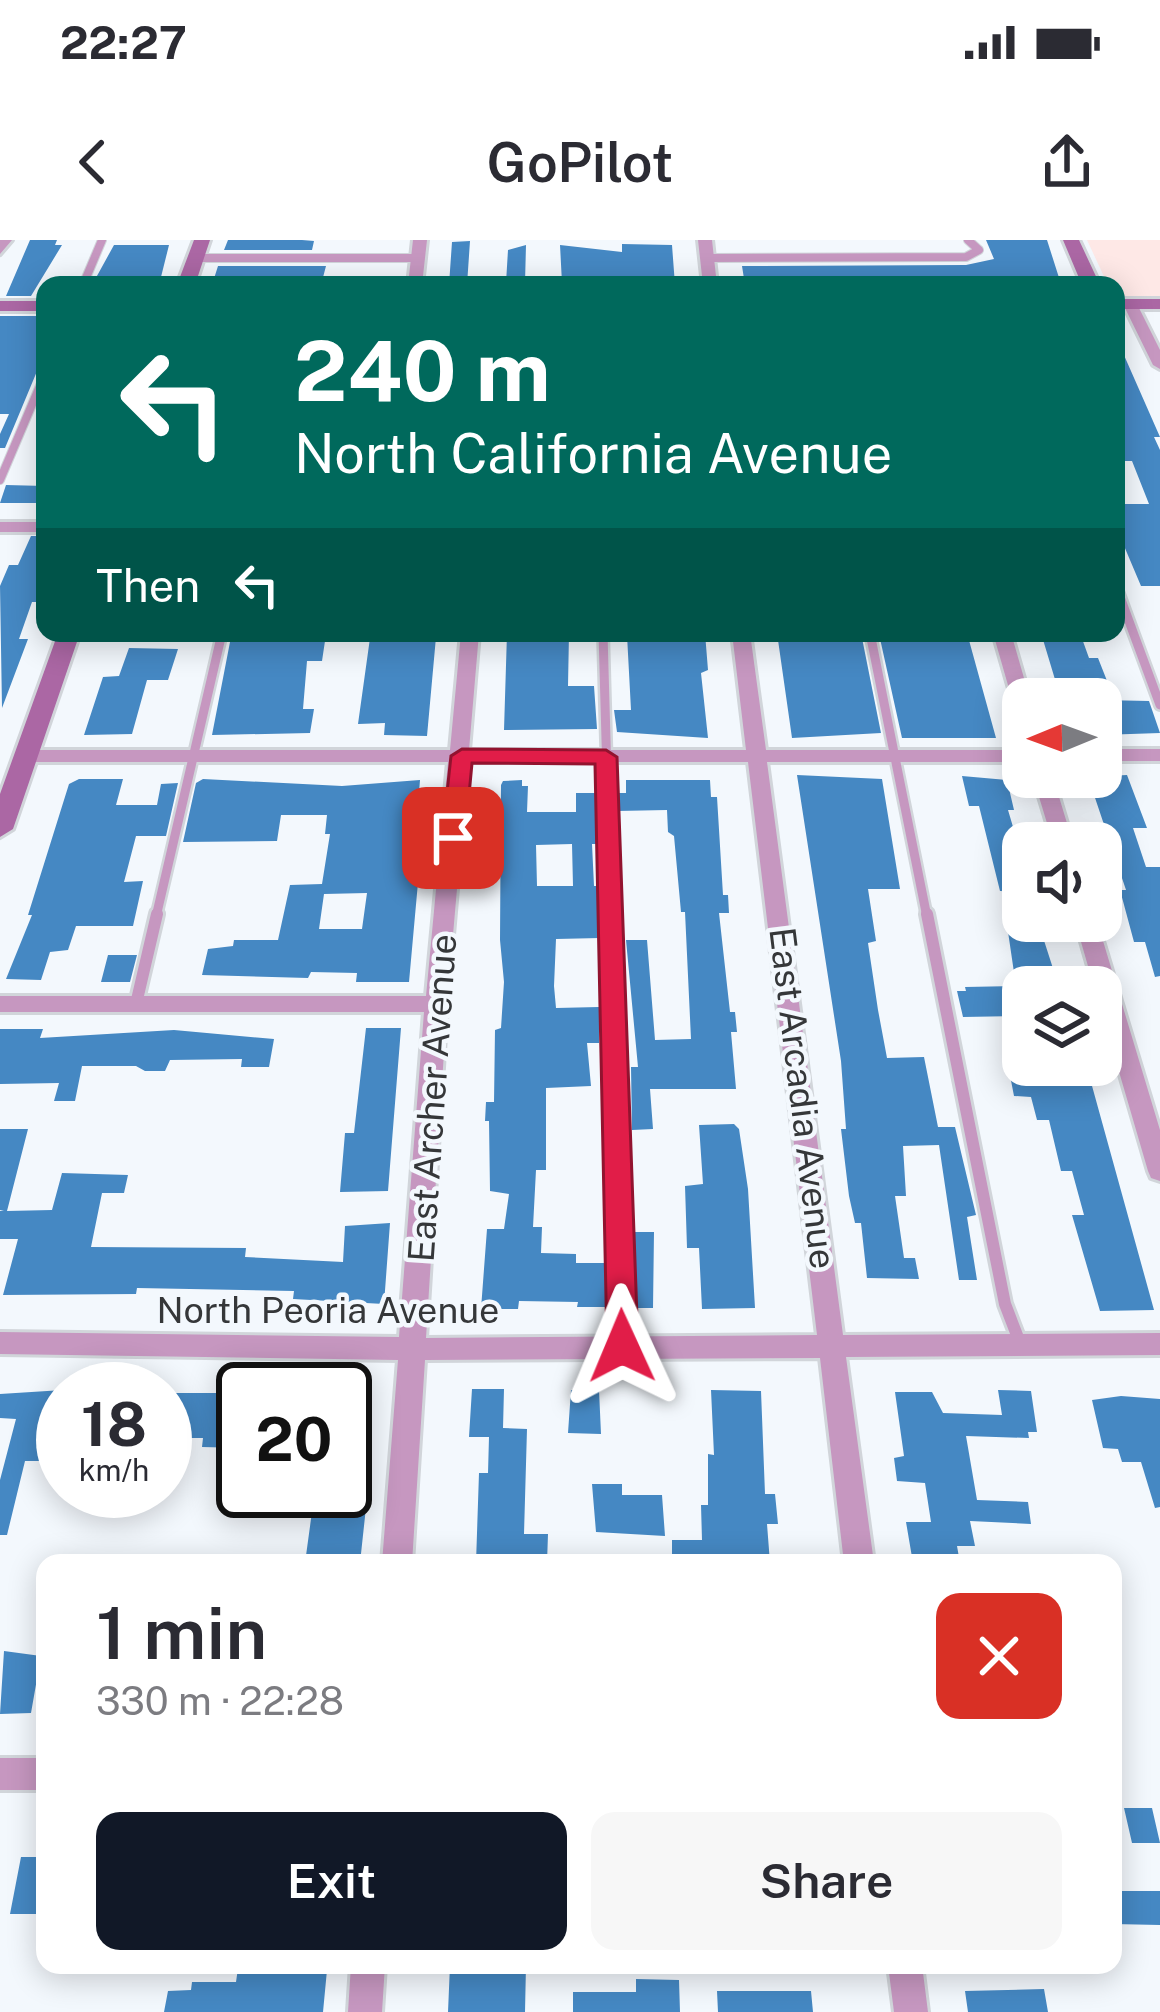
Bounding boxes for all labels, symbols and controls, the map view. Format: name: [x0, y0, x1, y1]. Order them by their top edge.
text: 22:27: [60, 16, 187, 69]
icon: back: [60, 129, 126, 195]
icon: share: [1034, 129, 1100, 195]
text: GoPilot: [487, 131, 673, 194]
text: 240 m: [294, 321, 551, 420]
icon: left: [96, 324, 252, 480]
text: North California Avenue: [294, 422, 892, 485]
icon: left: [224, 552, 290, 618]
text: Then: [96, 559, 200, 612]
north arrow: [1002, 678, 1122, 798]
map controls: [1002, 678, 1122, 1086]
pin: [402, 787, 504, 889]
icon: arrive: [420, 805, 486, 871]
button: sound: [1002, 822, 1122, 942]
street label: East Arcadia Avenue: [761, 925, 845, 1271]
street label: East Archer Avenue: [400, 933, 464, 1263]
button: layers: [1002, 966, 1122, 1086]
position arrow: [559, 1283, 685, 1409]
street label: North Peoria Avenue: [157, 1289, 499, 1331]
speed limit sign: 20: [216, 1362, 372, 1518]
text: 18: [81, 1389, 147, 1460]
text: km/h: [79, 1452, 149, 1488]
text: 1 min: [96, 1591, 267, 1675]
button: close: [936, 1593, 1062, 1719]
text: 330 m · 22:28: [96, 1678, 344, 1724]
button: Exit: [96, 1812, 567, 1950]
button: Share: [591, 1812, 1062, 1950]

